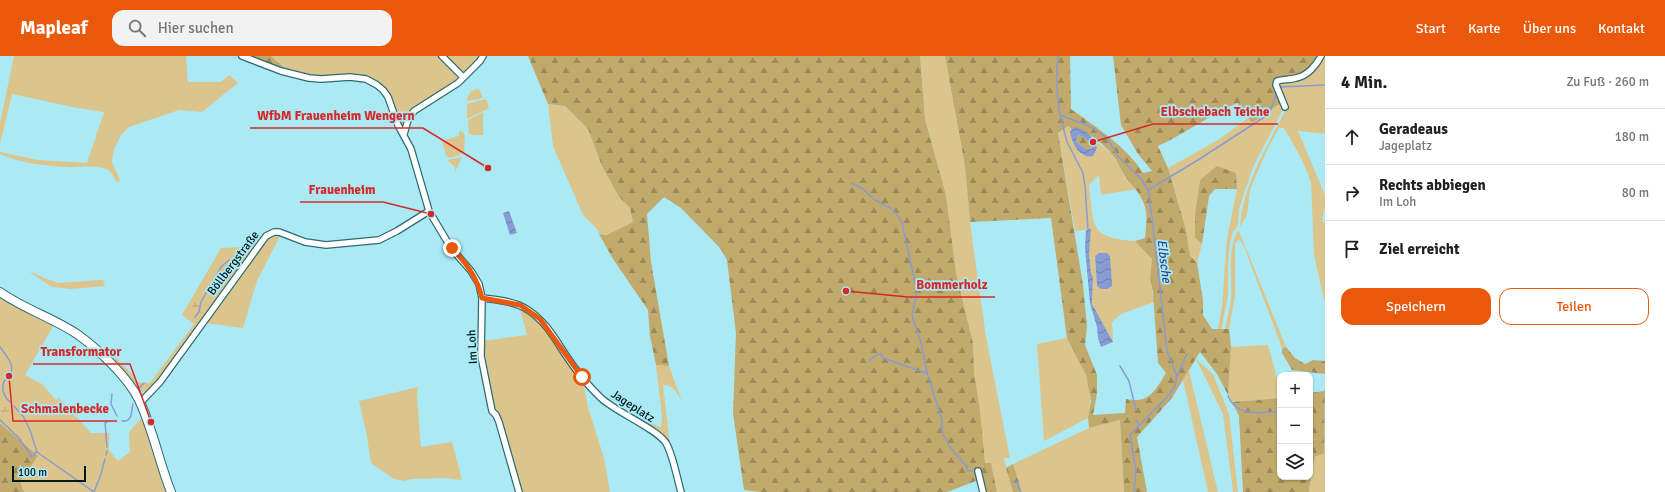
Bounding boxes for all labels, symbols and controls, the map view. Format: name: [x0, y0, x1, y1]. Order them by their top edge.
search box: [112, 10, 392, 46]
text: Mapleaf: [20, 16, 88, 40]
icon: search: [126, 17, 148, 39]
text: Hier suchen: [158, 19, 234, 37]
text: Start: [1416, 20, 1446, 37]
text: Karte: [1468, 20, 1501, 37]
text: Über uns: [1523, 20, 1576, 37]
text: Kontakt: [1598, 20, 1645, 37]
text: 4 Min.: [1341, 72, 1387, 93]
text: Zu Fuß · 260 m: [1566, 74, 1649, 90]
callout: Elbschebach Teiche: [1153, 99, 1278, 124]
callout: WfbM Frauenheim Wengern: [250, 103, 423, 128]
text: Elbschebach Teiche: [1160, 104, 1270, 120]
text: WfbM Frauenheim Wengern: [257, 108, 415, 124]
text: Geradeaus: [1379, 120, 1448, 138]
icon: ahead: [1341, 126, 1363, 148]
text: 180 m: [1615, 129, 1649, 145]
text: Jageplatz: [1379, 138, 1432, 154]
text: Rechts abbiegen: [1379, 176, 1486, 194]
callout: Frauenheim: [300, 177, 383, 202]
text: Frauenheim: [309, 182, 376, 198]
icon: right: [1341, 182, 1363, 204]
text: 80 m: [1622, 185, 1649, 201]
text: Im Loh: [1379, 194, 1416, 210]
street label: Böllbergstraße: [204, 228, 262, 298]
icon: arrive: [1341, 238, 1363, 260]
route end: [443, 239, 461, 257]
water label: Elbsche: [1153, 239, 1175, 285]
text: Ziel erreicht: [1379, 240, 1460, 258]
callout: Bommerholz: [908, 272, 995, 297]
text: Bommerholz: [916, 277, 988, 293]
button: Speichern: [1341, 288, 1491, 325]
button: Teilen: [1499, 288, 1649, 325]
street label: Im Loh: [464, 329, 481, 365]
callout: Transformator: [33, 339, 130, 364]
text: Transformator: [41, 344, 122, 360]
route start: [573, 368, 591, 386]
map controls: [1277, 372, 1313, 480]
button: +: [1277, 372, 1313, 408]
street label: Jageplatz: [608, 387, 657, 426]
callout: Schmalenbecke: [13, 396, 117, 421]
text: Schmalenbecke: [21, 401, 109, 417]
button: −: [1277, 408, 1313, 444]
button: layers: [1277, 444, 1313, 480]
scale bar: [12, 464, 86, 483]
text: 100 m: [18, 466, 47, 479]

